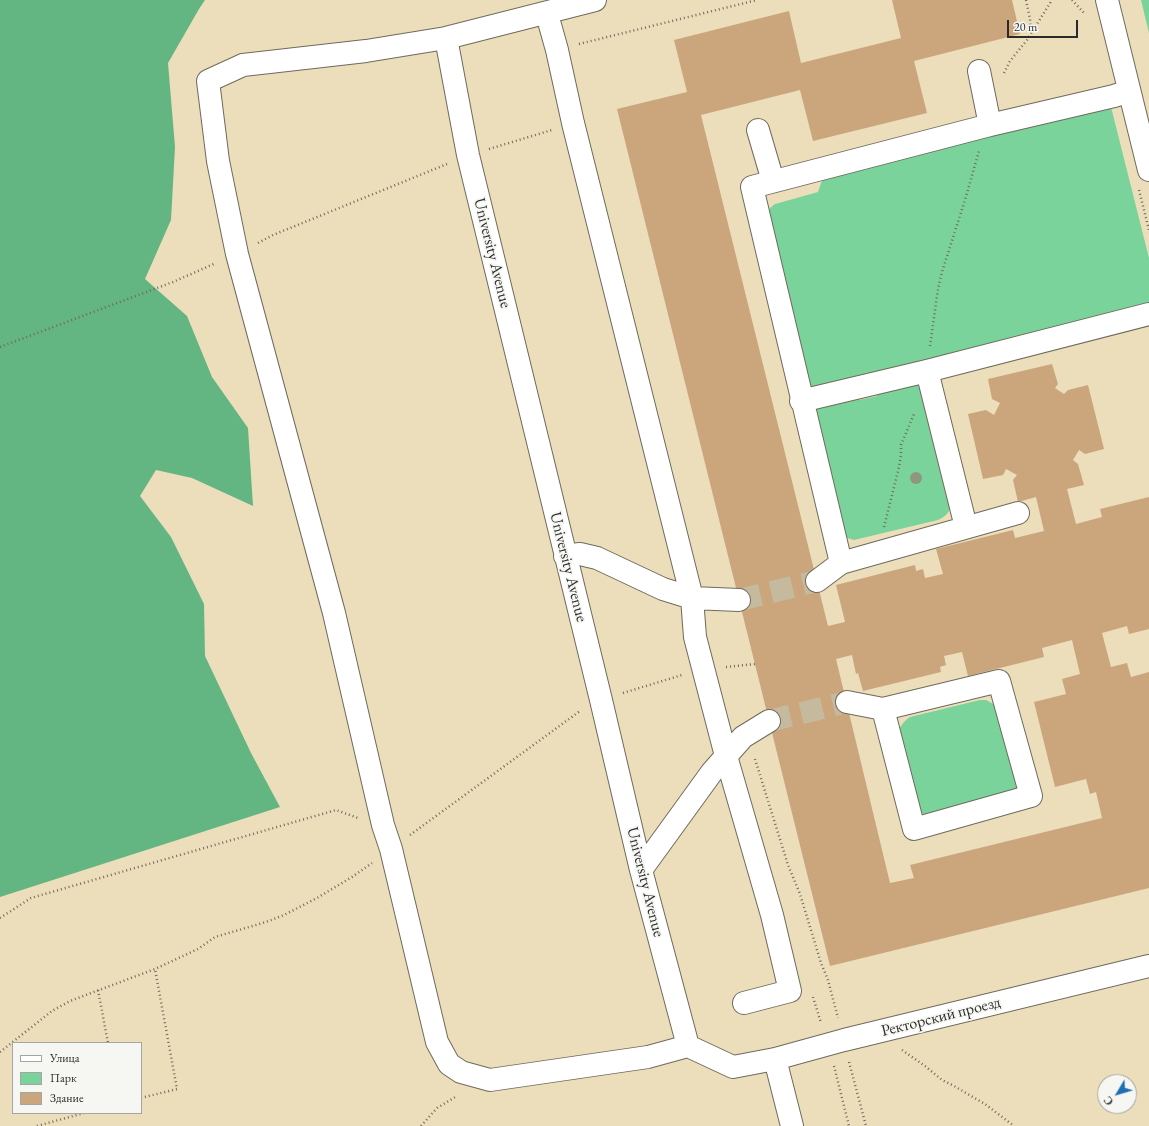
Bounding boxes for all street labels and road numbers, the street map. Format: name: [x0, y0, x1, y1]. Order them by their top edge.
street label: University Avenue: [469, 196, 515, 310]
street label: University Avenue: [545, 510, 591, 624]
street label: University Avenue: [622, 825, 668, 939]
street label: Ректорский проезд: [879, 993, 1003, 1041]

